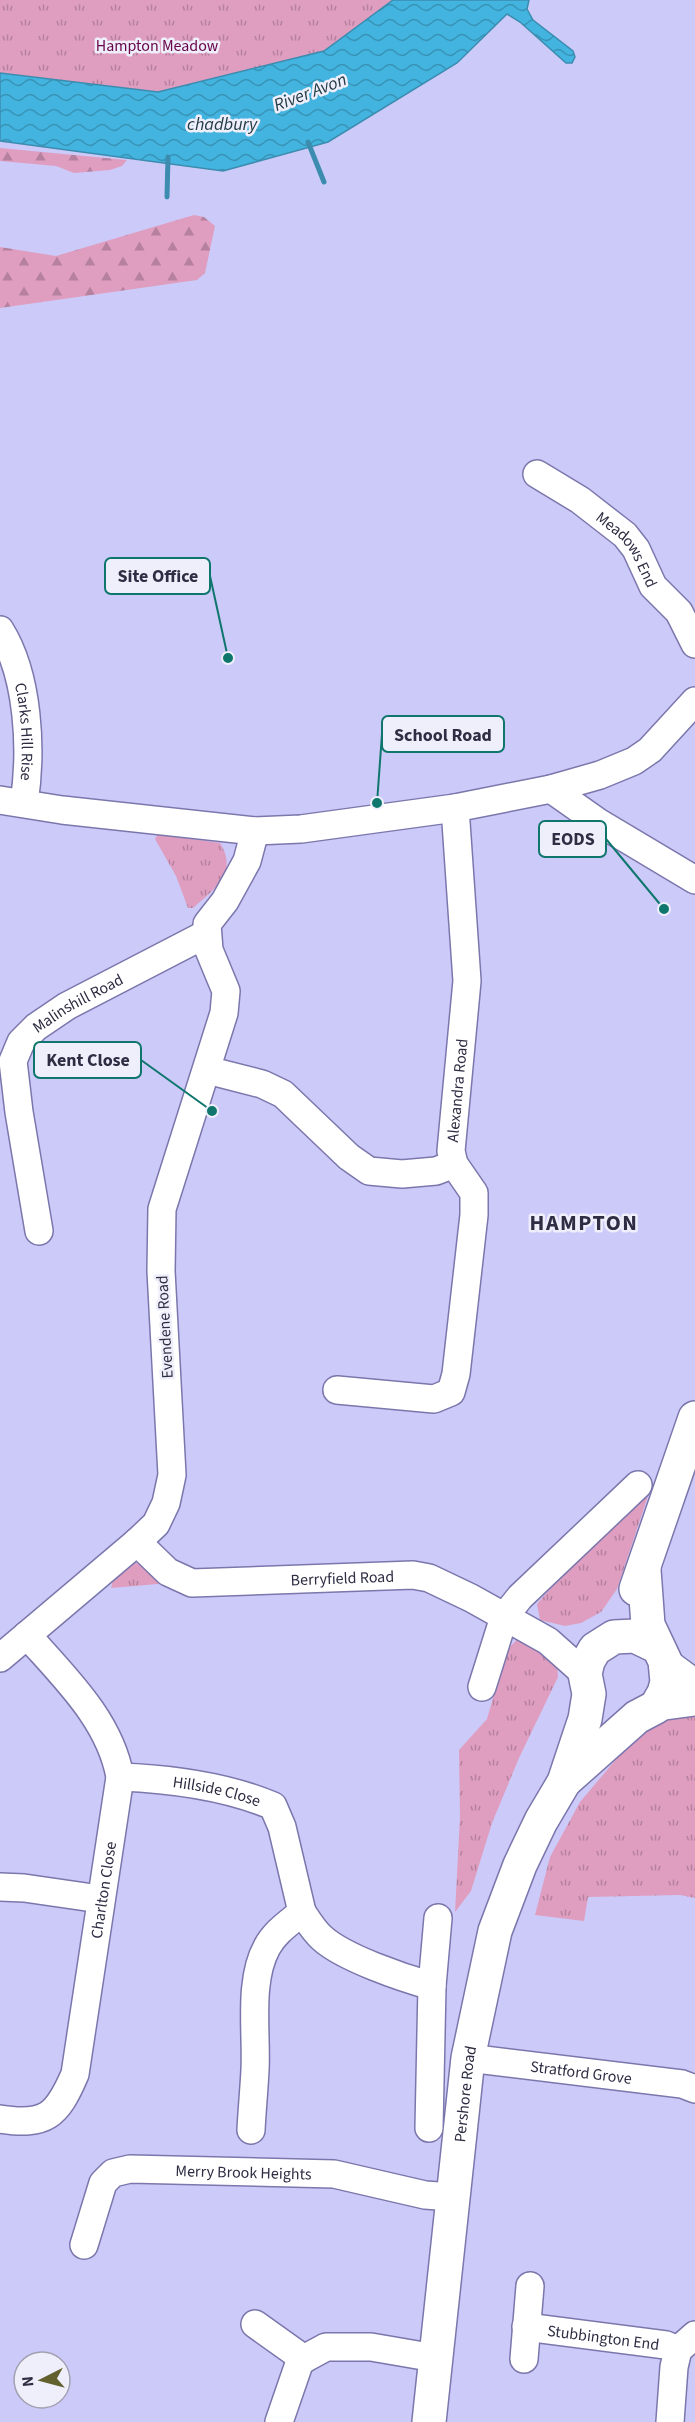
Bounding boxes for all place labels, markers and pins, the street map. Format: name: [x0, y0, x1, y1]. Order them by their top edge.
callout: Site Office: [105, 558, 210, 594]
callout: School Road: [382, 716, 504, 752]
callout: EODS: [539, 821, 606, 857]
callout: Kent Close: [34, 1042, 141, 1078]

